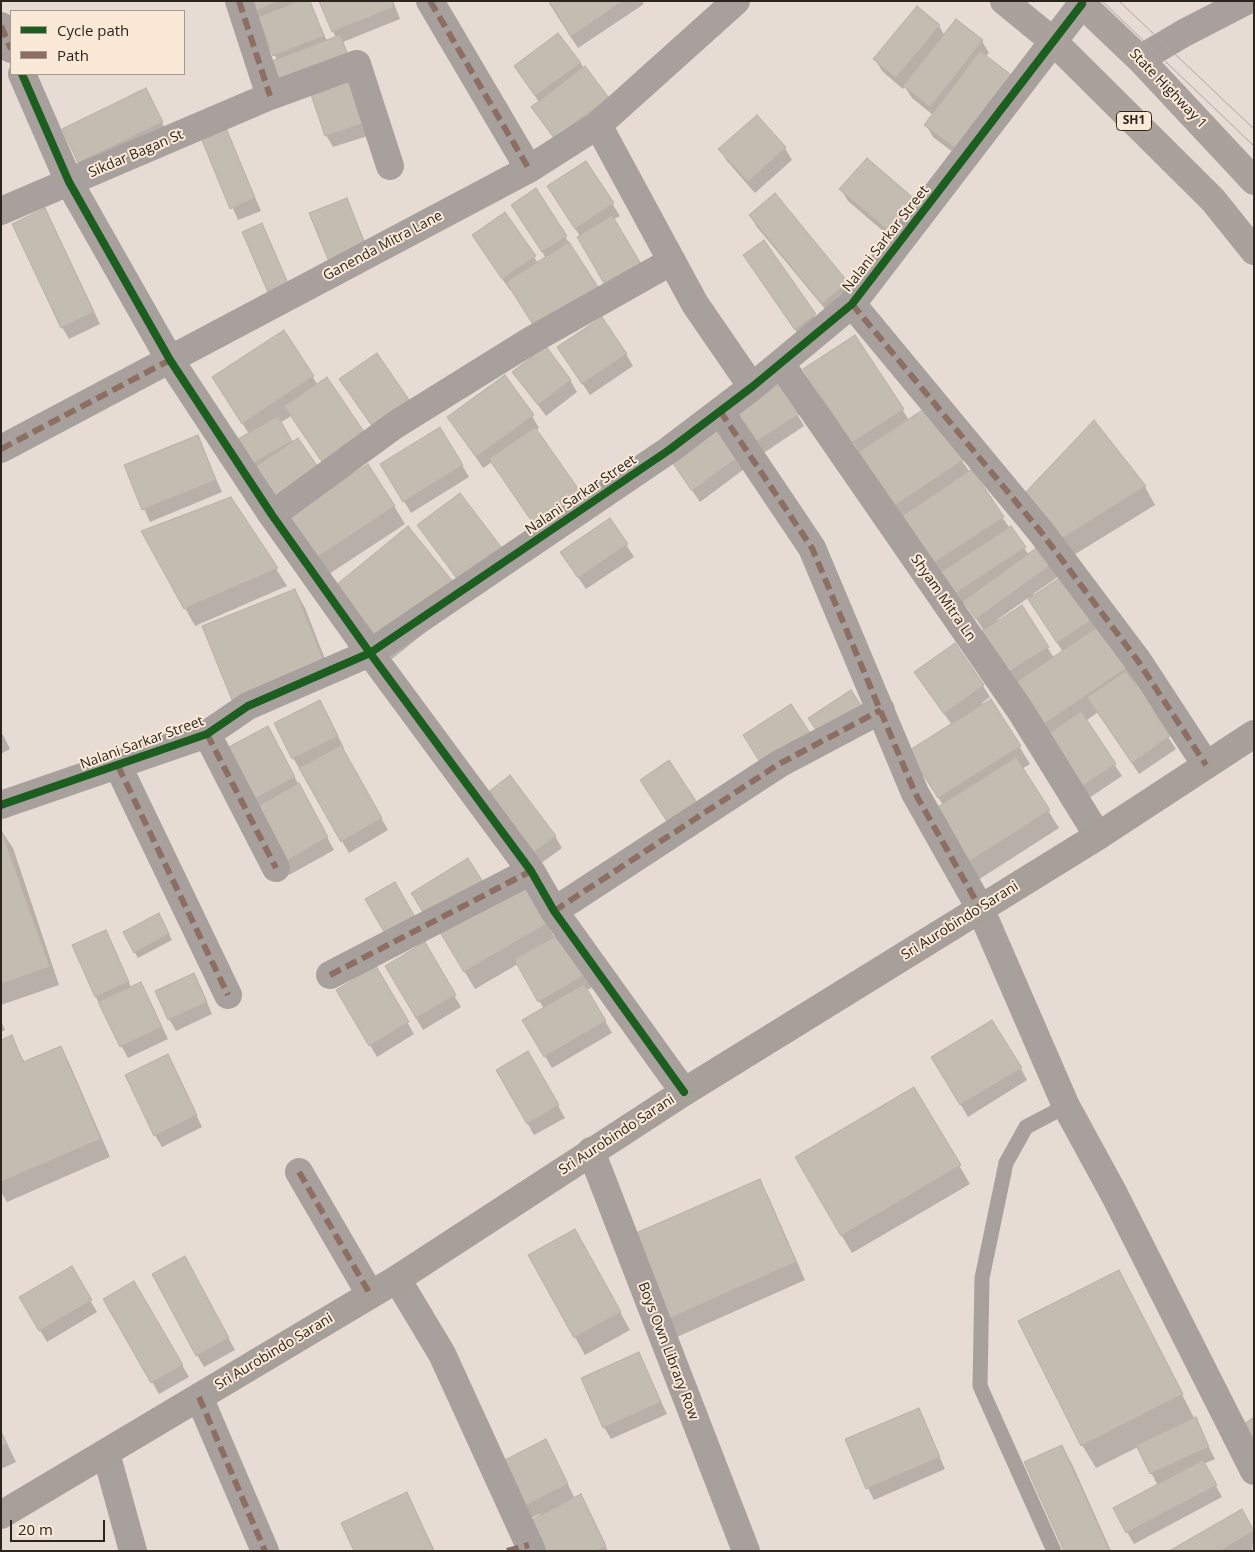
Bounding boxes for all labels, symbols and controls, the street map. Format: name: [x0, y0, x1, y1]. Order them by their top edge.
legend: [10, 10, 185, 75]
text: Cycle path: [57, 20, 129, 40]
text: Path: [57, 45, 89, 65]
street label: State Highway 1: [1126, 46, 1210, 132]
road number: SH1: [1116, 112, 1152, 130]
street label: Sikdar Bagan St: [86, 126, 186, 182]
street label: Nalani Sarkar Street: [839, 183, 933, 295]
street label: Ganenda Mitra Lane: [320, 207, 446, 285]
street label: Nalani Sarkar Street: [522, 452, 640, 538]
street label: Shyam Mitra Ln: [907, 551, 979, 645]
street label: Nalani Sarkar Street: [78, 713, 206, 773]
street label: Sri Aurobindo Sarani: [899, 878, 1021, 964]
street label: Sri Aurobindo Sarani: [556, 1091, 678, 1179]
street label: Boys Own Library Row: [634, 1280, 702, 1422]
street label: Sri Aurobindo Sarani: [212, 1310, 336, 1394]
scale bar: [12, 1510, 108, 1542]
text: 20 m: [18, 1519, 53, 1539]

